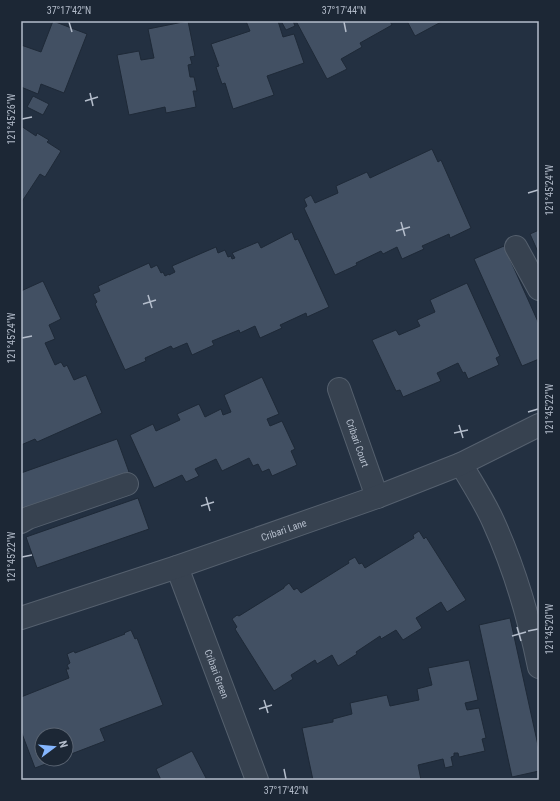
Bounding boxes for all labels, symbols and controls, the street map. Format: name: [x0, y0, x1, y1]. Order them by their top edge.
text: 37°17'42"N: [47, 5, 91, 16]
text: 37°17'44"N: [322, 5, 366, 16]
text: 121°45'26"W: [6, 93, 17, 144]
text: 121°45'24"W: [544, 164, 555, 215]
text: 121°45'24"W: [6, 312, 17, 363]
text: 121°45'22"W: [544, 383, 555, 434]
street label: Cribari Court: [344, 417, 371, 468]
street label: Cribari Lane: [259, 517, 308, 543]
text: 121°45'22"W: [6, 531, 17, 582]
text: 121°45'20"W: [544, 603, 555, 654]
street label: Cribari Green: [203, 648, 231, 700]
north arrow: [34, 727, 74, 767]
text: N: [56, 739, 70, 750]
text: 37°17'42"N: [264, 785, 308, 796]

